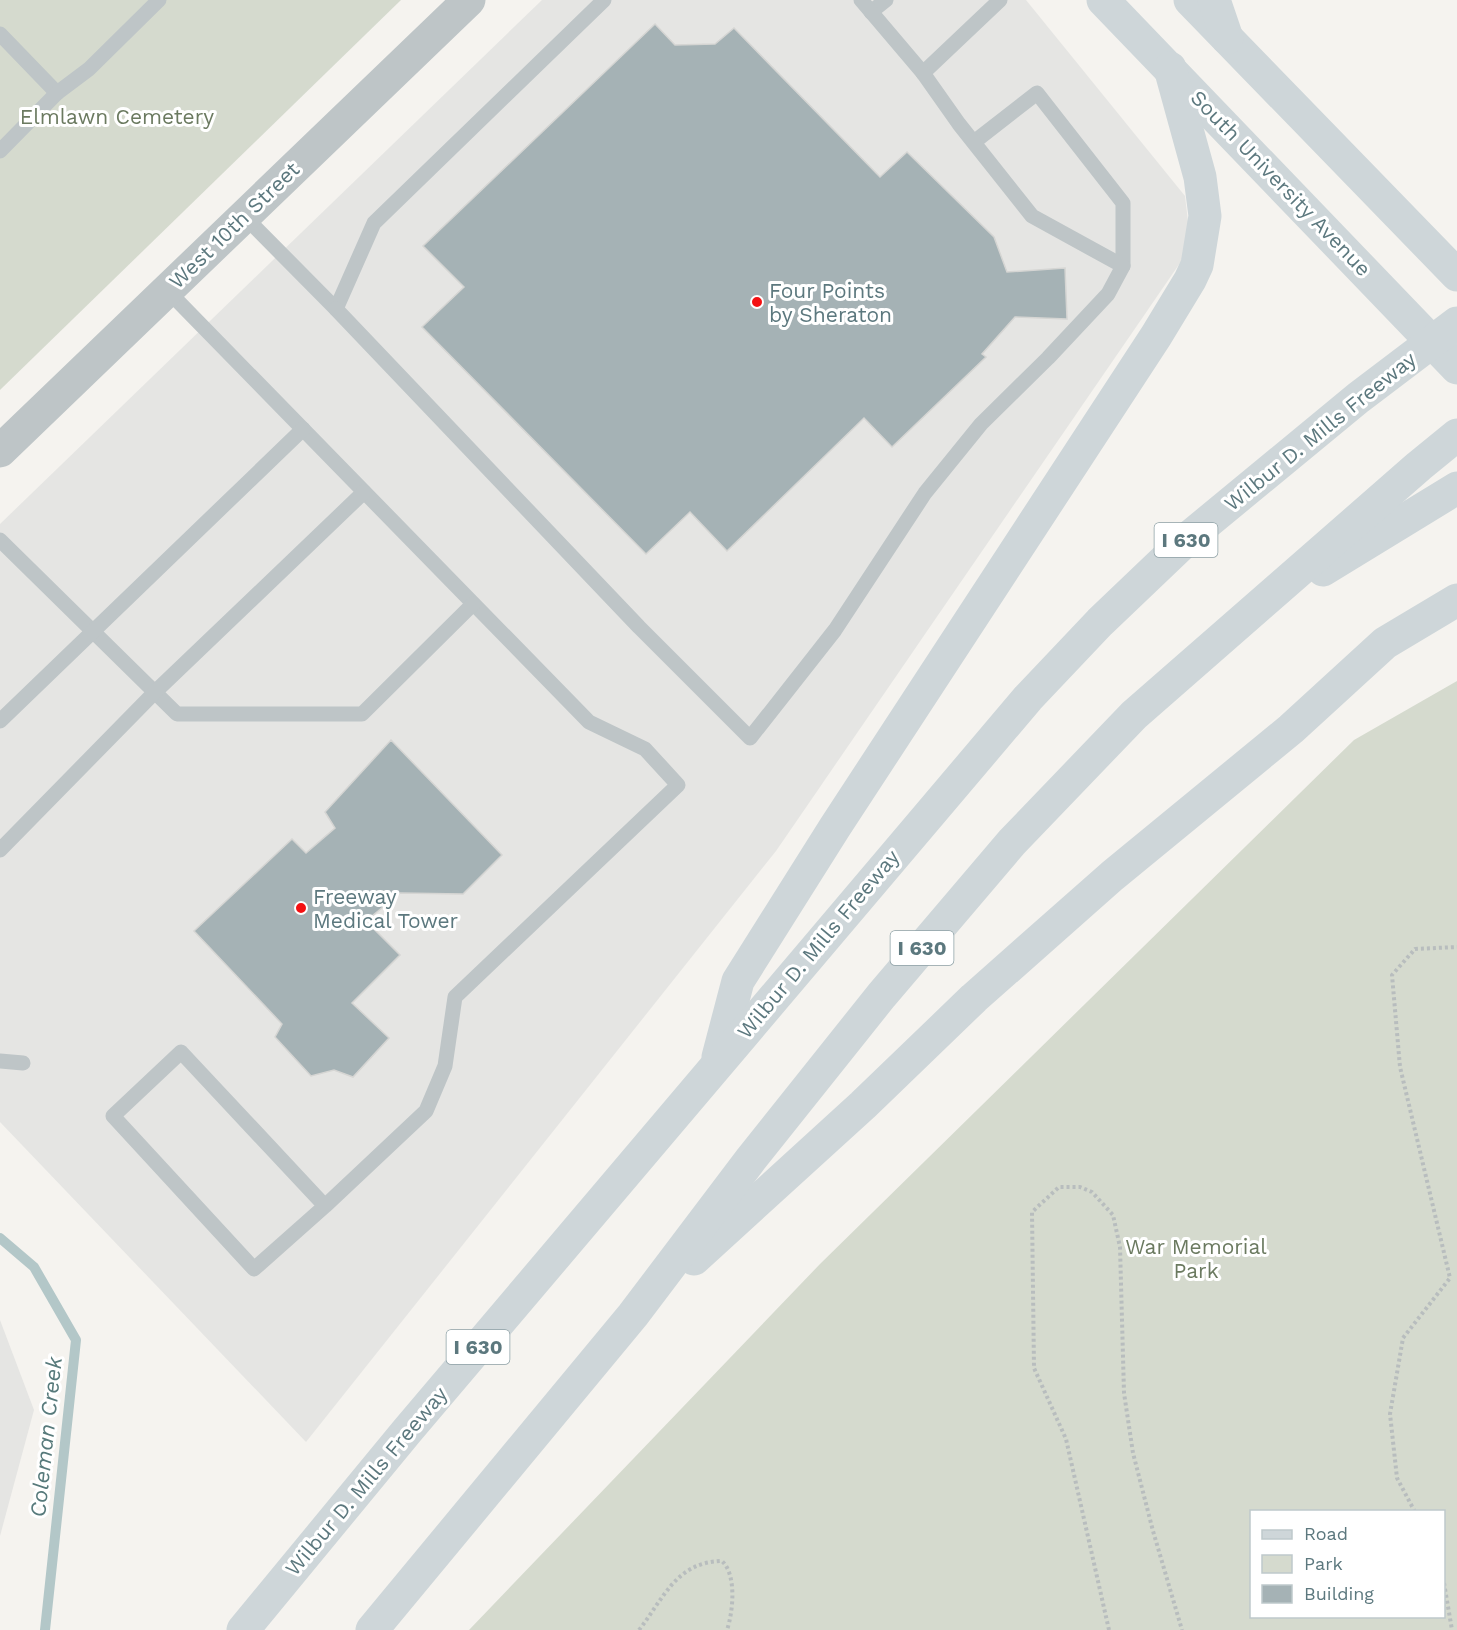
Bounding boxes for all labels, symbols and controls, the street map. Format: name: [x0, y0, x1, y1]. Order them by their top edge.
street label: South University Avenue: [1186, 85, 1376, 281]
park label: Elmlawn Cemetery: [20, 104, 214, 129]
street label: West 10th Street: [164, 156, 305, 294]
place label: Four Points by Sheraton: [769, 278, 892, 327]
marker: Four Points by Sheraton: [750, 295, 764, 309]
street label: Wilbur D. Mills Freeway: [1219, 346, 1421, 516]
road number: I 630: [1154, 523, 1218, 557]
street label: Wilbur D. Mills Freeway: [732, 844, 904, 1044]
place label: Freeway Medical Tower: [313, 884, 459, 933]
marker: Freeway Medical Tower: [294, 901, 308, 915]
road number: I 630: [890, 931, 954, 965]
park label: War Memorial Park: [1125, 1234, 1267, 1283]
road number: I 630: [446, 1330, 510, 1364]
water label: Coleman Creek: [25, 1354, 67, 1519]
street label: Wilbur D. Mills Freeway: [280, 1381, 452, 1581]
legend: [1250, 1510, 1445, 1618]
text: Road: [1304, 1523, 1348, 1544]
text: Park: [1304, 1553, 1343, 1574]
text: Building: [1304, 1583, 1374, 1604]

